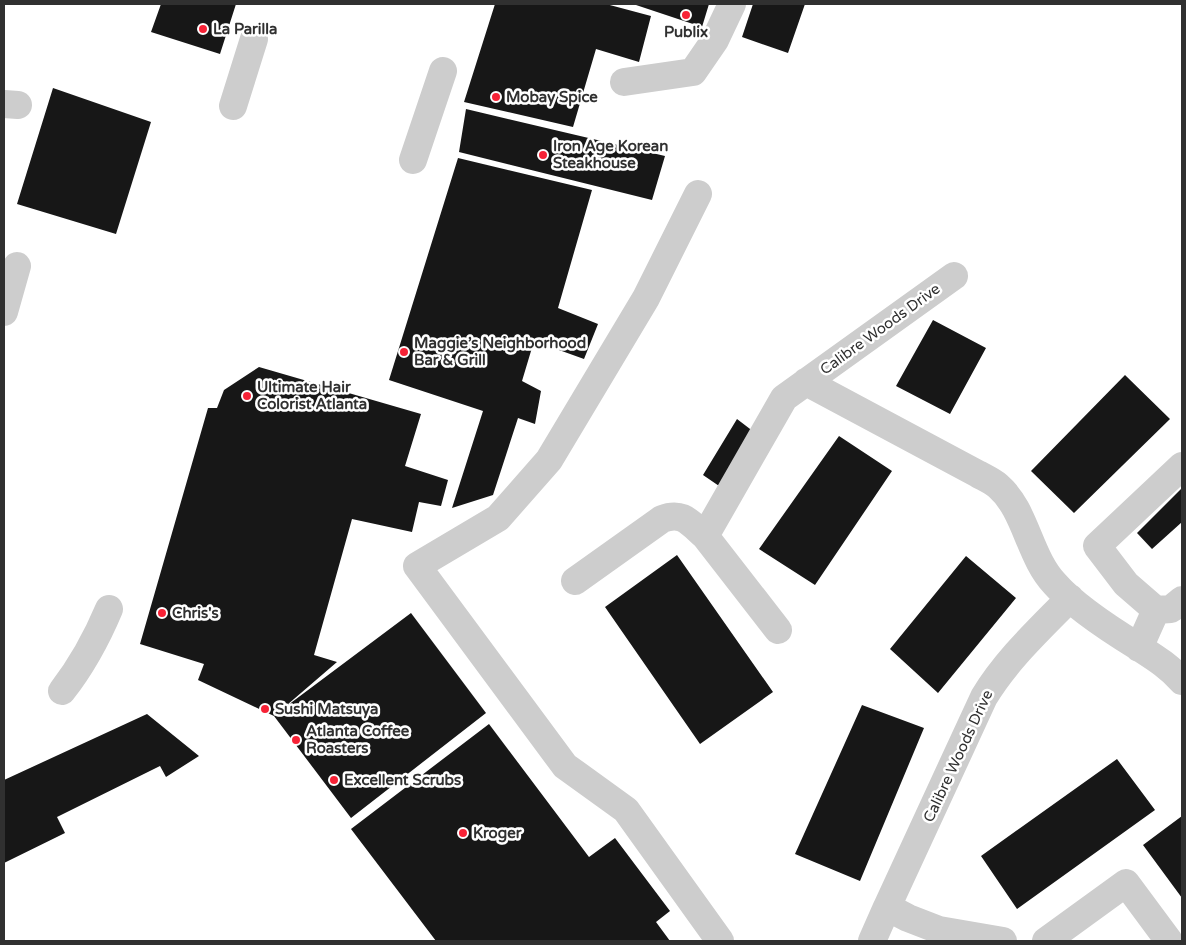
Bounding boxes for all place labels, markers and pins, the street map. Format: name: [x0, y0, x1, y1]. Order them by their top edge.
marker: Publix: [680, 9, 692, 21]
place label: La Parilla: [213, 20, 277, 38]
marker: La Parilla: [197, 23, 209, 35]
place label: Publix: [664, 23, 708, 41]
place label: Mobay Spice: [506, 88, 598, 107]
marker: Mobay Spice: [490, 91, 502, 103]
place label: Iron Age Korean Steakhouse: [553, 137, 668, 172]
marker: Iron Age Korean Steakhouse: [537, 149, 549, 161]
place label: Maggie’s Neighborhood Bar & Grill: [414, 334, 586, 369]
marker: Maggie’s Neighborhood Bar & Grill: [398, 346, 410, 358]
place label: Ultimate Hair Colorist Atlanta: [257, 378, 367, 413]
marker: Ultimate Hair Colorist Atlanta: [241, 390, 253, 402]
place label: Chris's: [172, 604, 219, 622]
marker: Chris's: [156, 607, 168, 619]
place label: Sushi Matsuya: [275, 700, 378, 719]
marker: Sushi Matsuya: [259, 703, 271, 715]
place label: Atlanta Coffee Roasters: [306, 722, 410, 757]
marker: Atlanta Coffee Roasters: [290, 734, 302, 746]
place label: Excellent Scrubs: [344, 771, 461, 789]
marker: Excellent Scrubs: [328, 774, 340, 786]
place label: Kroger: [473, 824, 522, 843]
marker: Kroger: [457, 827, 469, 839]

